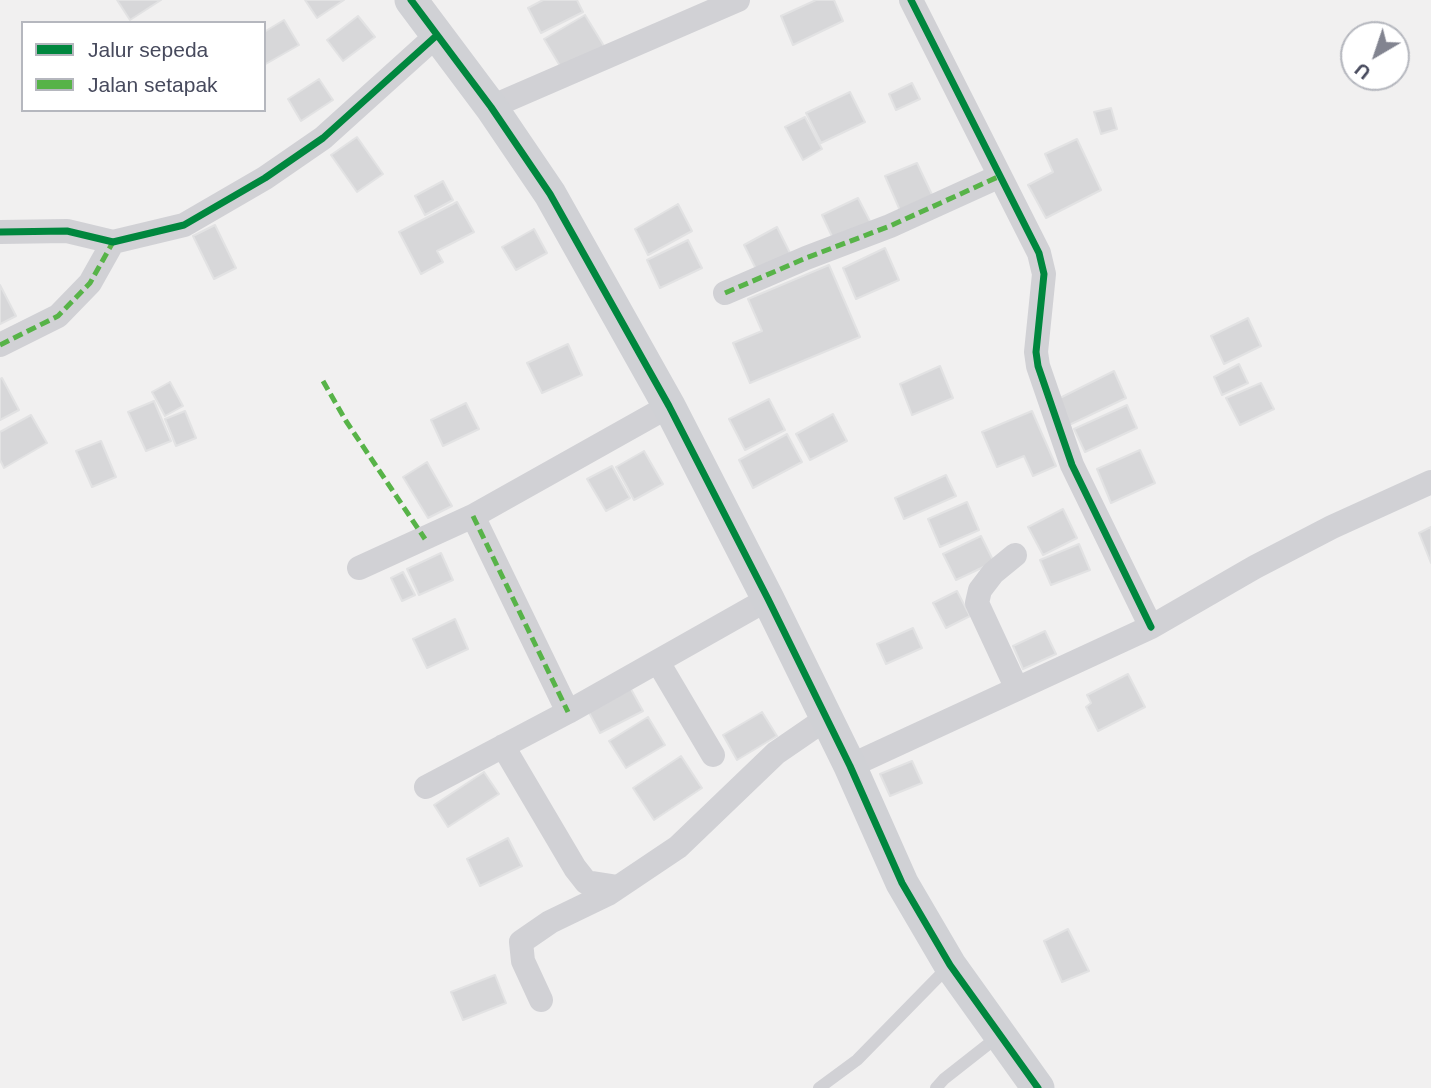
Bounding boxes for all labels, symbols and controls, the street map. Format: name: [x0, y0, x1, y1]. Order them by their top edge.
legend: [21, 21, 266, 112]
north arrow: [1340, 21, 1410, 91]
text: Jalur sepeda: [88, 38, 208, 61]
text: U: [1351, 59, 1375, 84]
text: Jalan setapak: [88, 73, 218, 96]

